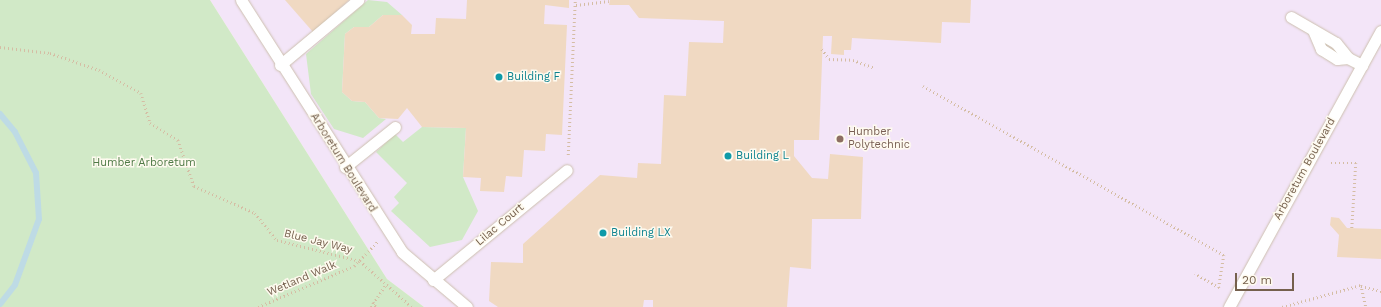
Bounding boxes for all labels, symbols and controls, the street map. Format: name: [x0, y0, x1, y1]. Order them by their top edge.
place label: Building F: [507, 70, 560, 84]
marker: Building F: [494, 72, 504, 82]
street label: Arboretum Boulevard: [307, 111, 379, 215]
street label: Arboretum Boulevard: [1271, 116, 1339, 222]
place label: Humber Polytechnic: [848, 126, 910, 152]
marker: Humber Polytechnic: [835, 134, 845, 144]
place label: Building L: [736, 149, 789, 163]
marker: Building L: [723, 151, 733, 161]
park label: Humber Arboretum: [92, 156, 196, 170]
street label: Lilac Court: [473, 201, 527, 249]
place label: Building LX: [611, 226, 671, 240]
street label: Blue Jay Way: [282, 227, 354, 257]
marker: Building LX: [598, 228, 608, 238]
street label: Wetland Walk: [265, 258, 339, 300]
scale bar: [1237, 265, 1296, 291]
text: 20 m: [1242, 273, 1272, 287]

